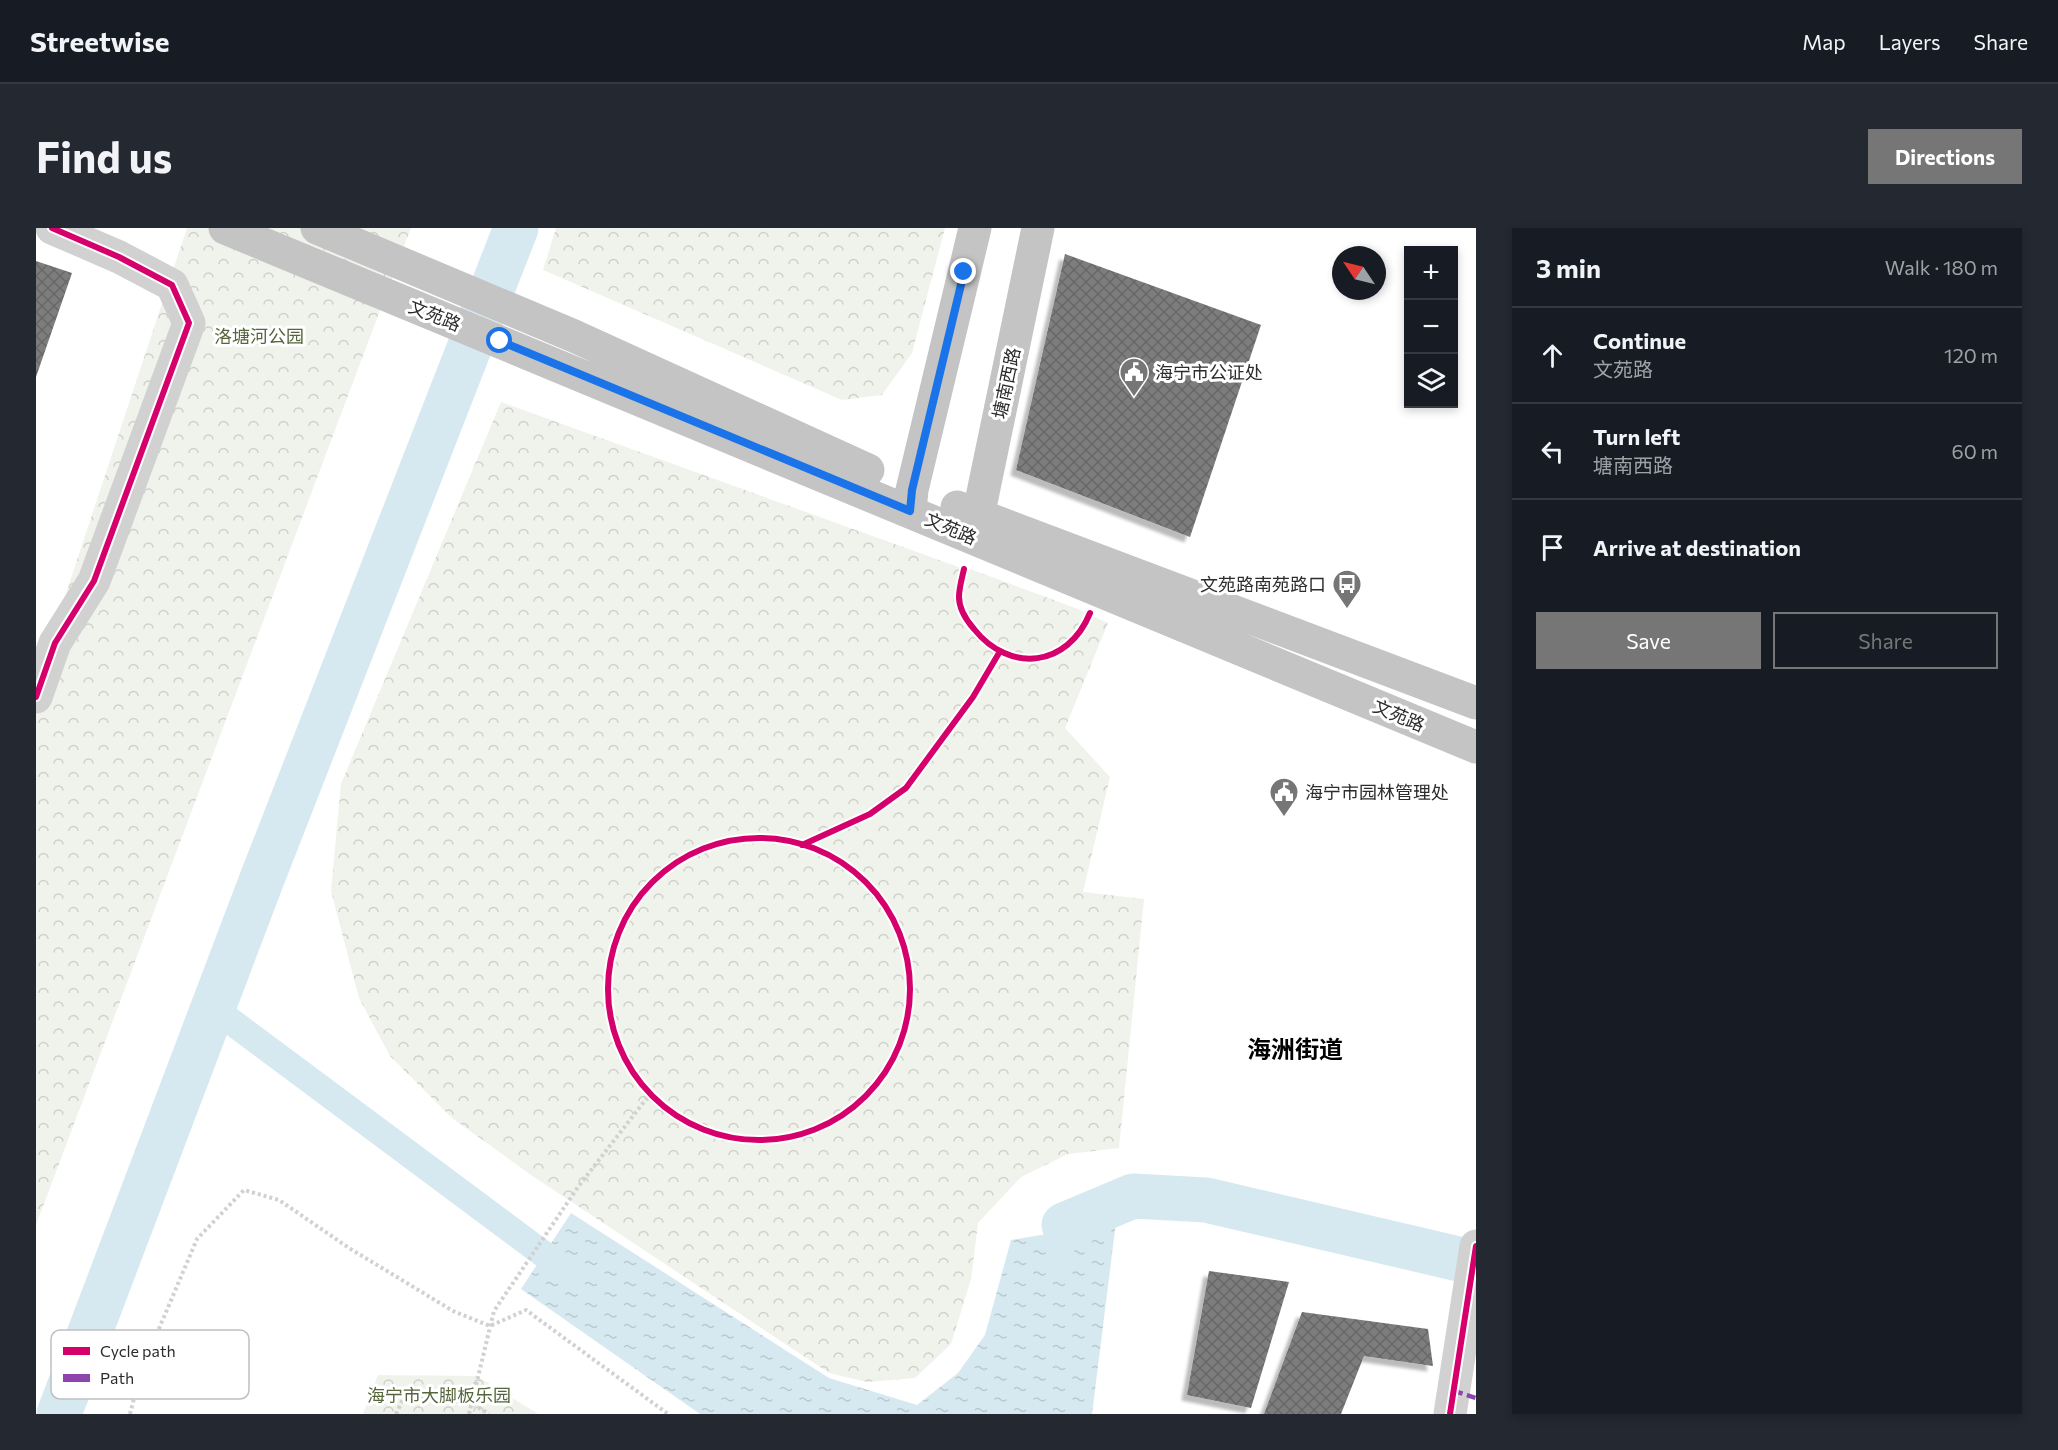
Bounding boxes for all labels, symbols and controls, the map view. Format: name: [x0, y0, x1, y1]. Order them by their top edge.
text: Streetwise: [30, 24, 170, 58]
text: Map: [1802, 29, 1846, 54]
text: Layers: [1879, 29, 1941, 54]
text: Share: [1974, 29, 2028, 54]
button: Directions: [1868, 129, 2022, 184]
text: Find us: [36, 130, 172, 182]
north arrow: [1332, 246, 1386, 300]
map controls: [1404, 246, 1458, 408]
button: +: [1404, 246, 1458, 300]
text: 3 min: [1536, 252, 1601, 283]
text: Walk · 180 m: [1885, 255, 1998, 279]
route end: [950, 258, 976, 284]
street label: 文苑路: [406, 295, 464, 335]
button: −: [1404, 300, 1458, 354]
park label: 洛塘河公园: [214, 325, 304, 347]
route start: [486, 327, 512, 353]
text: Continue: [1593, 327, 1686, 354]
icon: ahead: [1536, 339, 1569, 372]
text: 120 m: [1944, 343, 1998, 367]
street label: 塘南西路: [988, 345, 1024, 421]
button: layers: [1404, 354, 1458, 408]
public building icon: 海宁市公证处: [1118, 356, 1150, 398]
text: 文苑路: [1593, 357, 1653, 381]
place label: 海宁市公证处: [1155, 361, 1263, 383]
text: Turn left: [1593, 423, 1680, 450]
icon: left: [1536, 435, 1569, 468]
text: 60 m: [1952, 439, 1998, 463]
text: 塘南西路: [1593, 453, 1673, 477]
street label: 文苑路: [922, 507, 980, 549]
icon: arrive: [1536, 531, 1569, 564]
text: Arrive at destination: [1593, 534, 1801, 561]
bus stop icon: 文苑路南苑路口: [1331, 568, 1363, 610]
place label: 文苑路南苑路口: [1200, 573, 1326, 595]
button: Save: [1536, 612, 1761, 669]
button: Share: [1773, 612, 1998, 669]
street label: 文苑路: [1370, 694, 1428, 736]
public building icon: 海宁市园林管理处: [1268, 776, 1300, 818]
place label: 海宁市园林管理处: [1305, 781, 1449, 803]
district label: 海洲街道: [1247, 1034, 1343, 1063]
legend: [51, 1330, 249, 1399]
text: Cycle path: [100, 1341, 176, 1360]
text: Path: [100, 1368, 134, 1387]
park label: 海宁市大脚板乐园: [367, 1384, 511, 1406]

